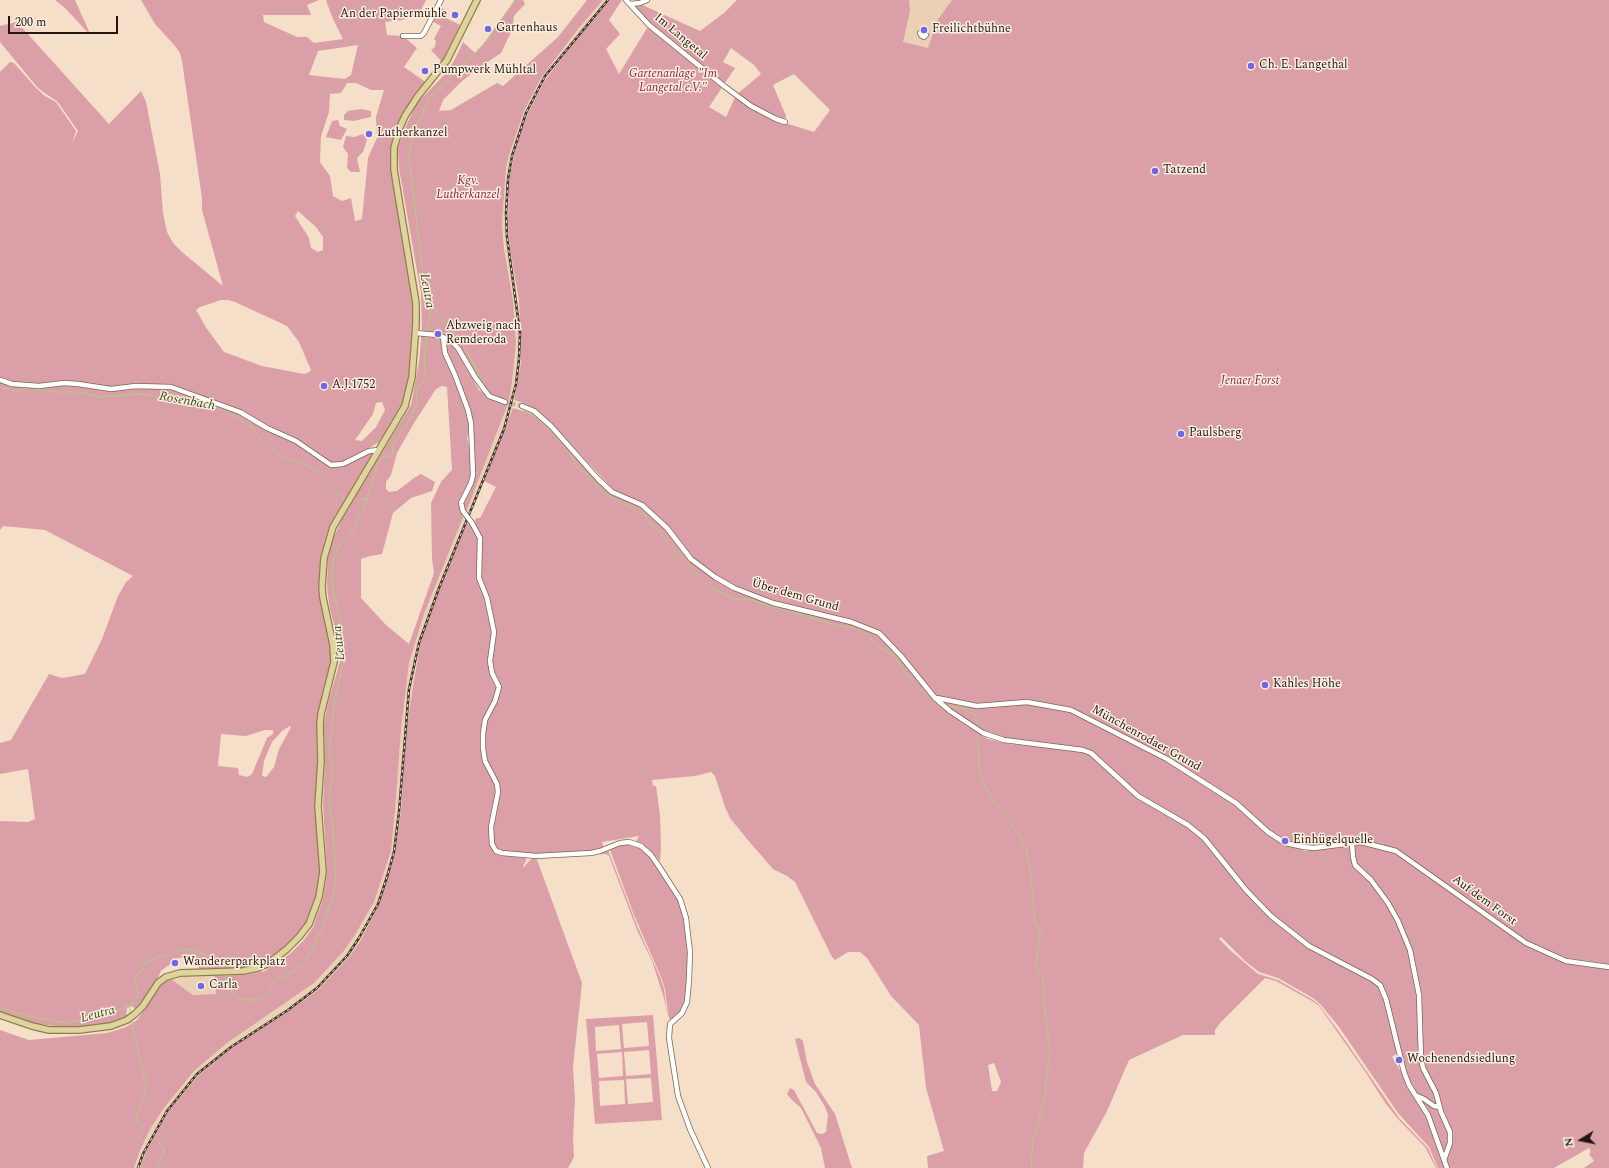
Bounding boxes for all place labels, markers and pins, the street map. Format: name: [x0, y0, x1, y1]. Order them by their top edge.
place label: An der Papiermühle: [340, 8, 447, 22]
marker: An der Papiermühle: [450, 10, 460, 20]
place label: Gartenhaus: [496, 22, 558, 36]
place label: Freilichtbühne: [932, 23, 1011, 37]
marker: Gartenhaus: [483, 24, 493, 34]
marker: Freilichtbühne: [919, 25, 929, 35]
place label: Ch. E. Langethal: [1259, 59, 1348, 73]
marker: Ch. E. Langethal: [1246, 61, 1256, 71]
place label: Pumpwerk Mühltal: [433, 64, 536, 78]
marker: Pumpwerk Mühltal: [420, 66, 430, 76]
place label: Lutherkanzel: [377, 127, 447, 141]
marker: Lutherkanzel: [364, 129, 374, 139]
place label: Tatzend: [1163, 164, 1206, 178]
marker: Tatzend: [1150, 166, 1160, 176]
place label: Abzweig nach Remderoda: [446, 320, 521, 348]
marker: Abzweig nach Remderoda: [433, 329, 443, 339]
place label: A.J.1752: [332, 379, 375, 393]
marker: A.J.1752: [319, 381, 329, 391]
place label: Paulsberg: [1189, 427, 1242, 441]
marker: Paulsberg: [1176, 429, 1186, 439]
place label: Kahles Höhe: [1273, 678, 1341, 692]
marker: Kahles Höhe: [1260, 680, 1270, 690]
place label: Einhügelquelle: [1293, 834, 1373, 848]
marker: Einhügelquelle: [1280, 836, 1290, 846]
place label: Wandererparkplatz: [183, 956, 286, 970]
marker: Wandererparkplatz: [170, 958, 180, 968]
place label: Carla: [209, 979, 238, 993]
marker: Carla: [196, 981, 206, 991]
place label: Wochenendsiedlung: [1407, 1053, 1515, 1067]
marker: Wochenendsiedlung: [1394, 1055, 1404, 1065]

